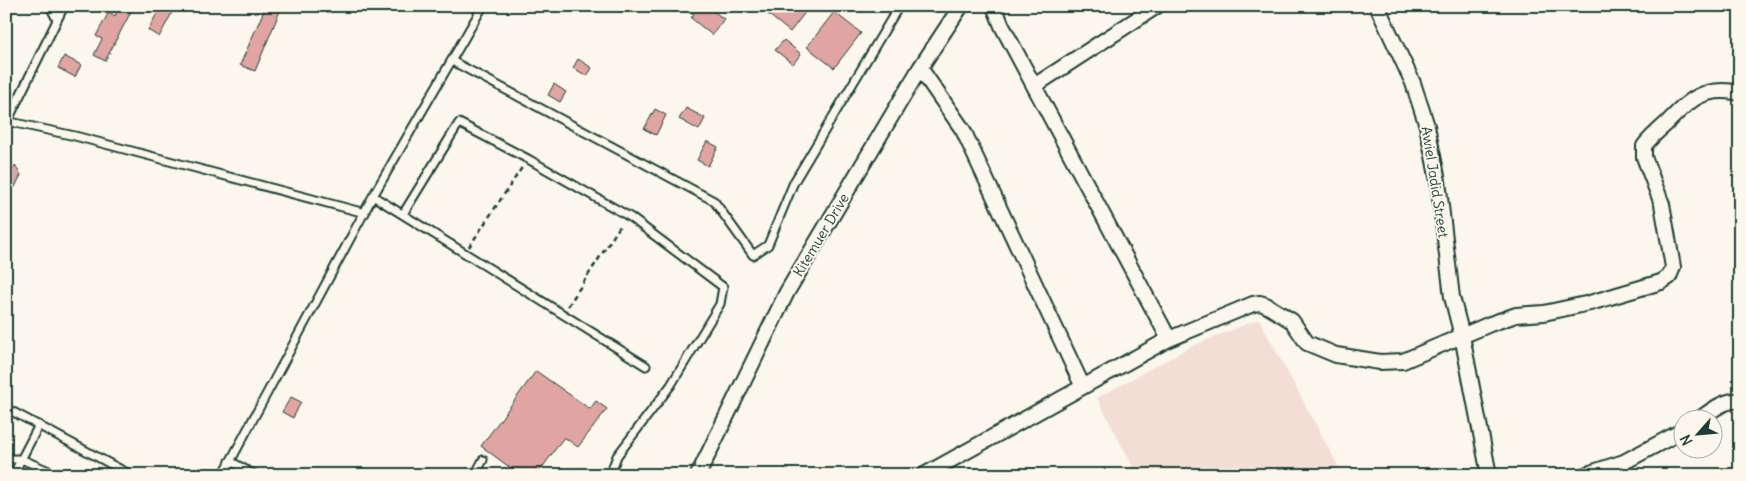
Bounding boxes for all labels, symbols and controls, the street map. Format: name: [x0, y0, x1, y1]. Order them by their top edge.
street label: Awiel Jadid Street: [1417, 125, 1453, 239]
street label: Kitemuer Drive: [789, 190, 853, 280]
north arrow: [1674, 408, 1724, 458]
text: N: [1676, 432, 1697, 448]

